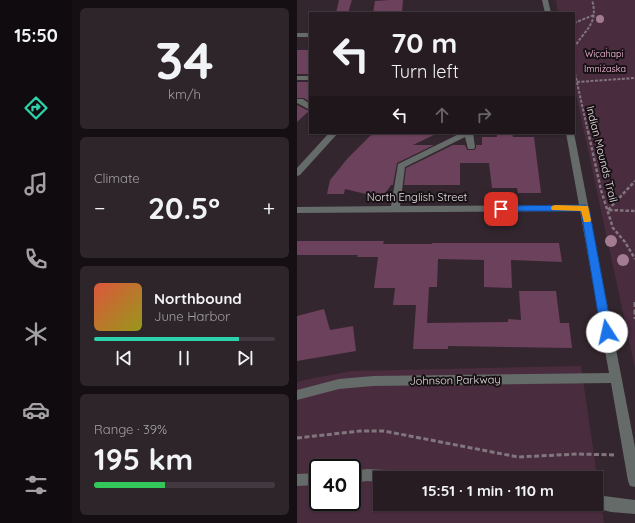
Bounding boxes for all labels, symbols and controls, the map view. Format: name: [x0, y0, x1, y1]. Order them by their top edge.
text: 15:50: [14, 24, 58, 47]
text: 70 m: [391, 25, 457, 60]
text: 34: [155, 27, 214, 92]
icon: left: [325, 28, 377, 80]
park label: Wic̣aḣapi: [585, 48, 623, 59]
text: Turn left: [391, 60, 459, 83]
park label: Imniżaska: [584, 63, 626, 74]
text: km/h: [168, 86, 201, 102]
icon: directions: [22, 94, 50, 122]
icon: left: [389, 104, 411, 126]
icon: ahead: [431, 104, 453, 126]
icon: right: [473, 104, 495, 126]
street label: Indian Mounds Trail: [583, 104, 621, 204]
icon: music: [22, 170, 50, 198]
text: Climate: [94, 170, 140, 186]
text: 20.5°: [148, 189, 220, 227]
street label: North English Street: [367, 190, 468, 204]
pin: [484, 192, 518, 226]
text: −: [94, 194, 105, 222]
text: +: [263, 194, 275, 222]
icon: arrive: [490, 198, 512, 220]
icon: phone: [22, 245, 50, 273]
text: Northbound: [154, 289, 242, 308]
text: June Harbor: [154, 308, 230, 324]
position arrow: [586, 311, 628, 353]
icon: climate: [22, 320, 50, 348]
icon: previous: [113, 347, 135, 369]
icon: pause: [173, 347, 195, 369]
icon: next: [234, 347, 256, 369]
street label: Johnson Parkway: [409, 372, 501, 388]
icon: car: [22, 396, 50, 424]
text: Range · 39%: [94, 421, 167, 437]
text: 195 km: [94, 440, 193, 478]
speed limit sign: 40: [309, 459, 361, 511]
icon: filters: [22, 471, 50, 499]
text: 15:51 · 1 min · 110 m: [422, 481, 554, 500]

